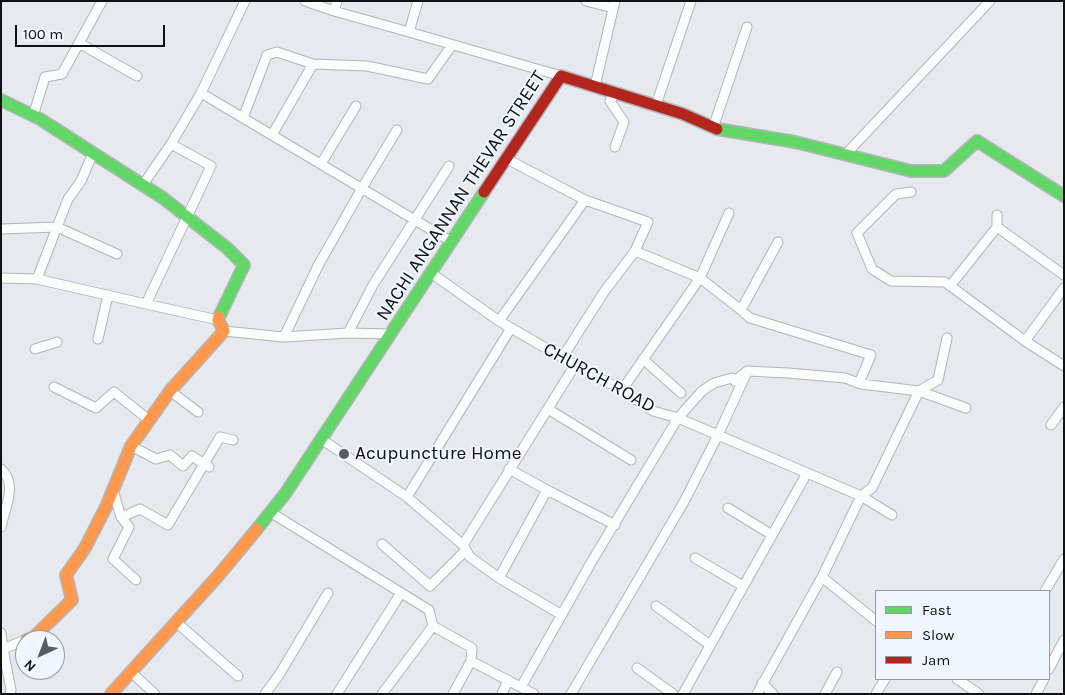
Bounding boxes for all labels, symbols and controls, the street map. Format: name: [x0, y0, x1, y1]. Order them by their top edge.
scale bar: [18, 15, 168, 47]
text: 100 m: [23, 25, 63, 43]
street label: NACHI ANGANNAN THEVAR STREET: [372, 67, 550, 325]
street label: CHURCH ROAD: [539, 338, 659, 418]
place label: Acupuncture Home: [355, 443, 522, 465]
marker: Acupuncture Home: [337, 447, 351, 461]
legend: [875, 590, 1050, 680]
text: Fast: [922, 601, 951, 619]
text: Slow: [922, 626, 954, 644]
north arrow: [15, 630, 65, 680]
text: Jam: [922, 651, 950, 669]
text: N: [21, 656, 40, 675]

